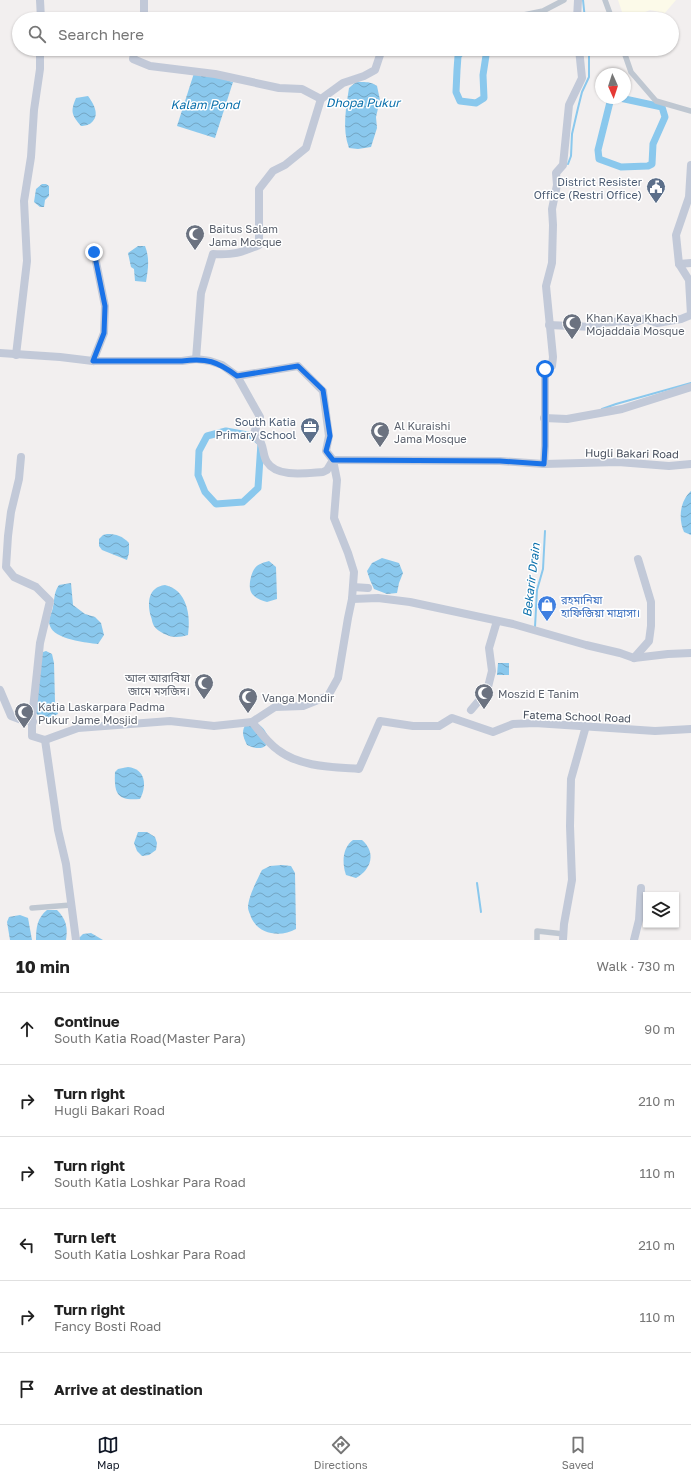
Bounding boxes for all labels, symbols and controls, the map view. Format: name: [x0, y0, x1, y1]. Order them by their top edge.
search box: [12, 12, 679, 56]
icon: search: [26, 23, 48, 45]
text: Search here: [58, 25, 144, 43]
north arrow: [595, 68, 631, 104]
water label: Dhopa Pukur: [326, 95, 402, 110]
water label: Kalam Pond: [171, 97, 241, 112]
place label: District Resister Office (Restri Office): [534, 175, 643, 201]
public building icon: District Resister Office (Restri Office): [645, 176, 667, 204]
place label: Baitus Salam Jama Mosque: [209, 222, 282, 248]
mosque icon: Baitus Salam Jama Mosque: [184, 223, 206, 251]
route end: [85, 243, 103, 261]
place label: Khan Kaya Khach Mojaddaia Mosque: [586, 311, 685, 337]
mosque icon: Khan Kaya Khach Mojaddaia Mosque: [561, 312, 583, 340]
route start: [536, 360, 554, 378]
place label: South Katia Primary School: [216, 415, 296, 441]
office icon: South Katia Primary School: [299, 416, 321, 444]
place label: Al Kuraishi Jama Mosque: [394, 419, 467, 445]
mosque icon: Al Kuraishi Jama Mosque: [369, 420, 391, 448]
street label: Hugli Bakari Road: [585, 446, 679, 460]
water label: Bekarir Drain: [519, 542, 543, 618]
place label: রহমানিয়া হাফিজিয়া মাদ্রাসা।: [560, 593, 640, 619]
shop icon: রহমানিয়া হাফিজিয়া মাদ্রাসা।: [536, 594, 558, 622]
place label: আল আরাবিয়া জামে মসজিদ।: [124, 671, 191, 697]
mosque icon: আল আরাবিয়া জামে মসজিদ।: [193, 672, 215, 700]
mosque icon: Moszid E Tanim: [473, 682, 495, 710]
mosque icon: Vanga Mondir: [237, 686, 259, 714]
place label: Moszid E Tanim: [498, 687, 579, 700]
place label: Vanga Mondir: [262, 691, 335, 704]
place label: Katia Laskarpara Padma Pukur Jame Mosjid: [38, 700, 165, 726]
mosque icon: Katia Laskarpara Padma Pukur Jame Mosjid: [13, 701, 35, 729]
street label: Fatema School Road: [523, 708, 631, 724]
map controls: [643, 892, 679, 928]
button: layers: [643, 892, 679, 928]
text: 10 min: [16, 956, 70, 977]
text: Walk · 730 m: [596, 958, 675, 974]
text: Continue: [54, 1012, 120, 1030]
icon: ahead: [16, 1018, 38, 1040]
text: 90 m: [644, 1021, 675, 1037]
text: South Katia Road(Master Para): [54, 1030, 246, 1046]
text: Turn right: [54, 1084, 125, 1102]
icon: right: [16, 1090, 38, 1112]
text: 210 m: [638, 1093, 675, 1109]
text: Hugli Bakari Road: [54, 1102, 165, 1118]
text: Turn right: [54, 1156, 125, 1174]
icon: right: [16, 1162, 38, 1184]
text: 110 m: [640, 1165, 675, 1181]
text: South Katia Loshkar Para Road: [54, 1174, 246, 1190]
text: Turn left: [54, 1228, 116, 1246]
icon: left: [16, 1234, 38, 1256]
text: 210 m: [638, 1237, 675, 1253]
text: South Katia Loshkar Para Road: [54, 1246, 246, 1262]
text: Turn right: [54, 1300, 125, 1318]
icon: right: [16, 1306, 38, 1328]
text: 110 m: [640, 1309, 675, 1325]
text: Fancy Bosti Road: [54, 1318, 161, 1334]
icon: arrive: [16, 1378, 38, 1400]
text: Arrive at destination: [54, 1380, 203, 1398]
tab: Map: [97, 1434, 120, 1471]
tab: Directions: [314, 1434, 368, 1471]
tab: Saved: [562, 1434, 594, 1471]

